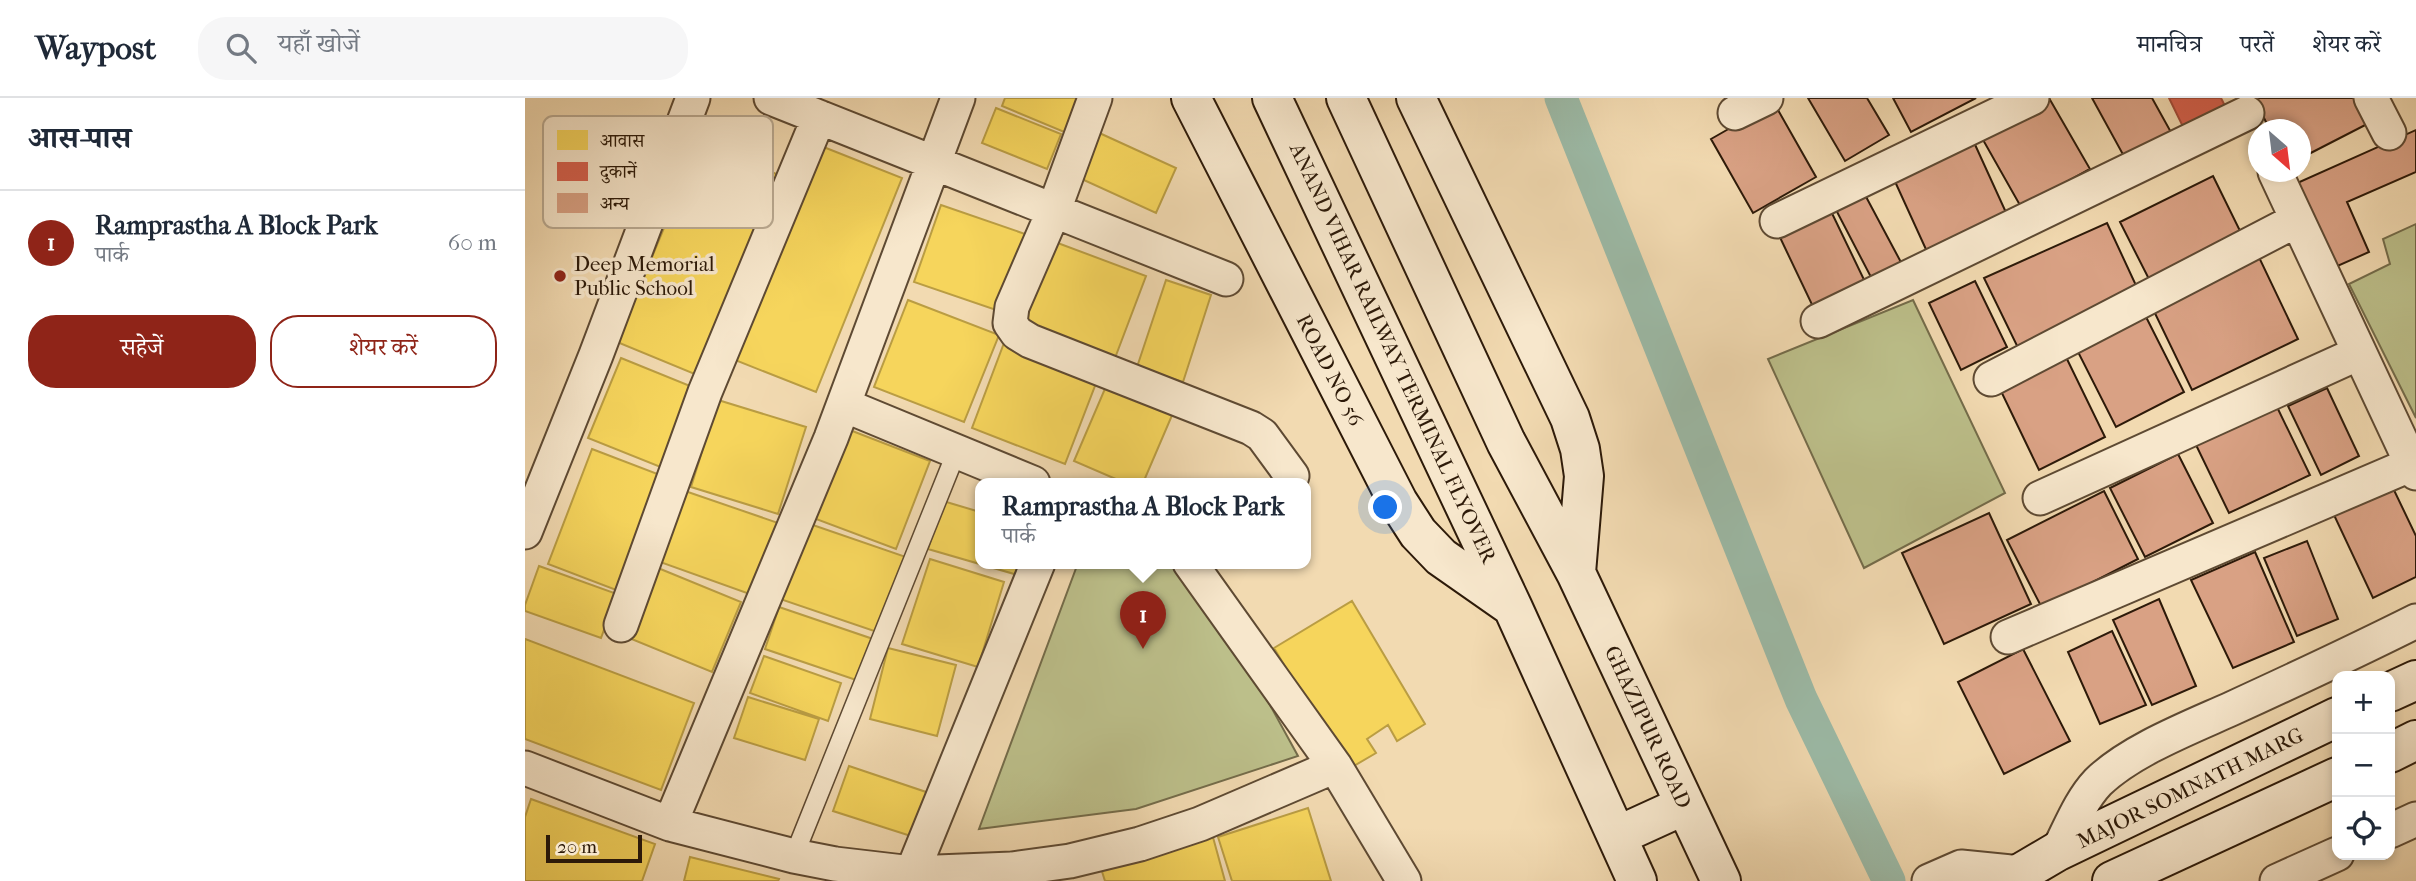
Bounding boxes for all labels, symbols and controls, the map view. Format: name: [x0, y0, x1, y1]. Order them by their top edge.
search box: [198, 17, 688, 80]
text: यहाँ खोजें: [278, 28, 360, 59]
text: Waypost: [35, 29, 156, 68]
icon: search: [222, 29, 260, 67]
text: मानचित्र: [2137, 30, 2202, 58]
text: परतें: [2240, 30, 2274, 58]
text: शेयर करें: [2312, 30, 2381, 58]
legend: [543, 116, 773, 228]
north arrow: [2248, 119, 2311, 182]
text: आस-पास: [28, 121, 131, 156]
text: आवास: [600, 130, 646, 152]
street label: ANAND VIHAR RAILWAY TERMINAL FLYOVER: [1284, 138, 1502, 568]
text: दुकानें: [599, 161, 638, 184]
text: अन्य: [600, 193, 630, 215]
text: Ramprastha A Block Park: [95, 210, 378, 241]
text: 1: [47, 229, 55, 256]
text: 60 m: [448, 229, 497, 256]
text: पार्क: [95, 241, 129, 268]
place label: Deep Memorial Public School: [574, 252, 715, 300]
marker: Deep Memorial Public School: [552, 268, 568, 284]
street label: ROAD NO 56: [1292, 310, 1369, 430]
button: सहेजें: [28, 315, 256, 388]
button: शेयर करें: [270, 315, 497, 388]
popup: [975, 478, 1311, 569]
your location: [1368, 490, 1402, 524]
text: Ramprastha A Block Park: [1002, 491, 1284, 522]
text: पार्क: [1002, 522, 1036, 549]
pin: 1: [1120, 591, 1166, 649]
street label: GHAZIPUR ROAD: [1600, 642, 1696, 812]
map controls: [2332, 671, 2395, 860]
button: +: [2332, 671, 2395, 734]
street label: MAJOR SOMNATH MARG: [2073, 723, 2307, 853]
button: −: [2332, 734, 2395, 797]
button: locate: [2332, 797, 2395, 860]
scale bar: [546, 832, 642, 864]
text: 20 m: [557, 836, 597, 858]

